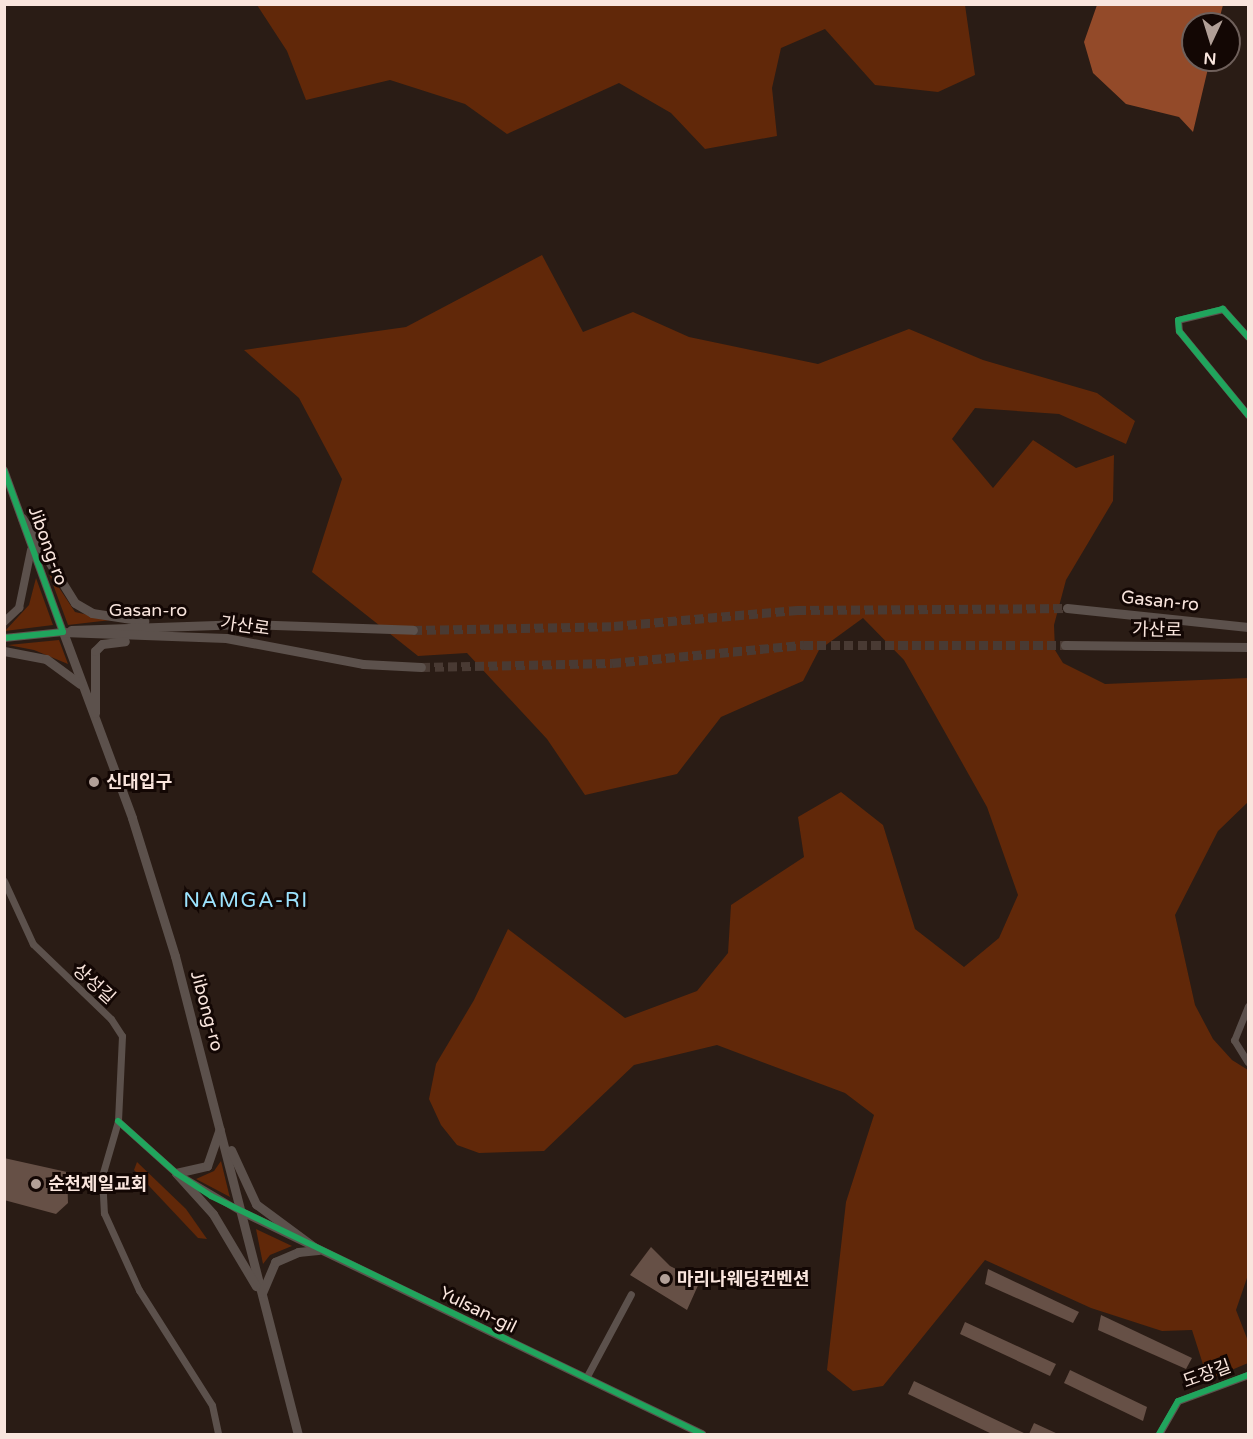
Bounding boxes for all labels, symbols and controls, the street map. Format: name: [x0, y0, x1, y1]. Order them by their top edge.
north arrow: [1181, 12, 1241, 72]
text: N: [1203, 48, 1217, 68]
street label: Jibong-ro: [24, 504, 72, 588]
street label: Gasan-ro: [1120, 586, 1200, 616]
street label: Gasan-ro: [109, 599, 187, 621]
street label: 가산로: [219, 612, 271, 640]
street label: 가산로: [1132, 619, 1182, 641]
place label: 신대입구: [106, 771, 172, 793]
marker: 신대입구: [87, 775, 101, 789]
district label: NAMGA-RI: [183, 888, 309, 914]
street label: 상성길: [68, 959, 120, 1009]
street label: Jibong-ro: [186, 968, 228, 1054]
place label: 순천제일교회: [48, 1173, 147, 1195]
marker: 순천제일교회: [29, 1177, 43, 1191]
place label: 마리나웨딩컨벤션: [677, 1268, 809, 1290]
marker: 마리나웨딩컨벤션: [658, 1272, 672, 1286]
street label: Yulsan-gil: [436, 1282, 520, 1338]
street label: 도장길: [1180, 1355, 1234, 1393]

